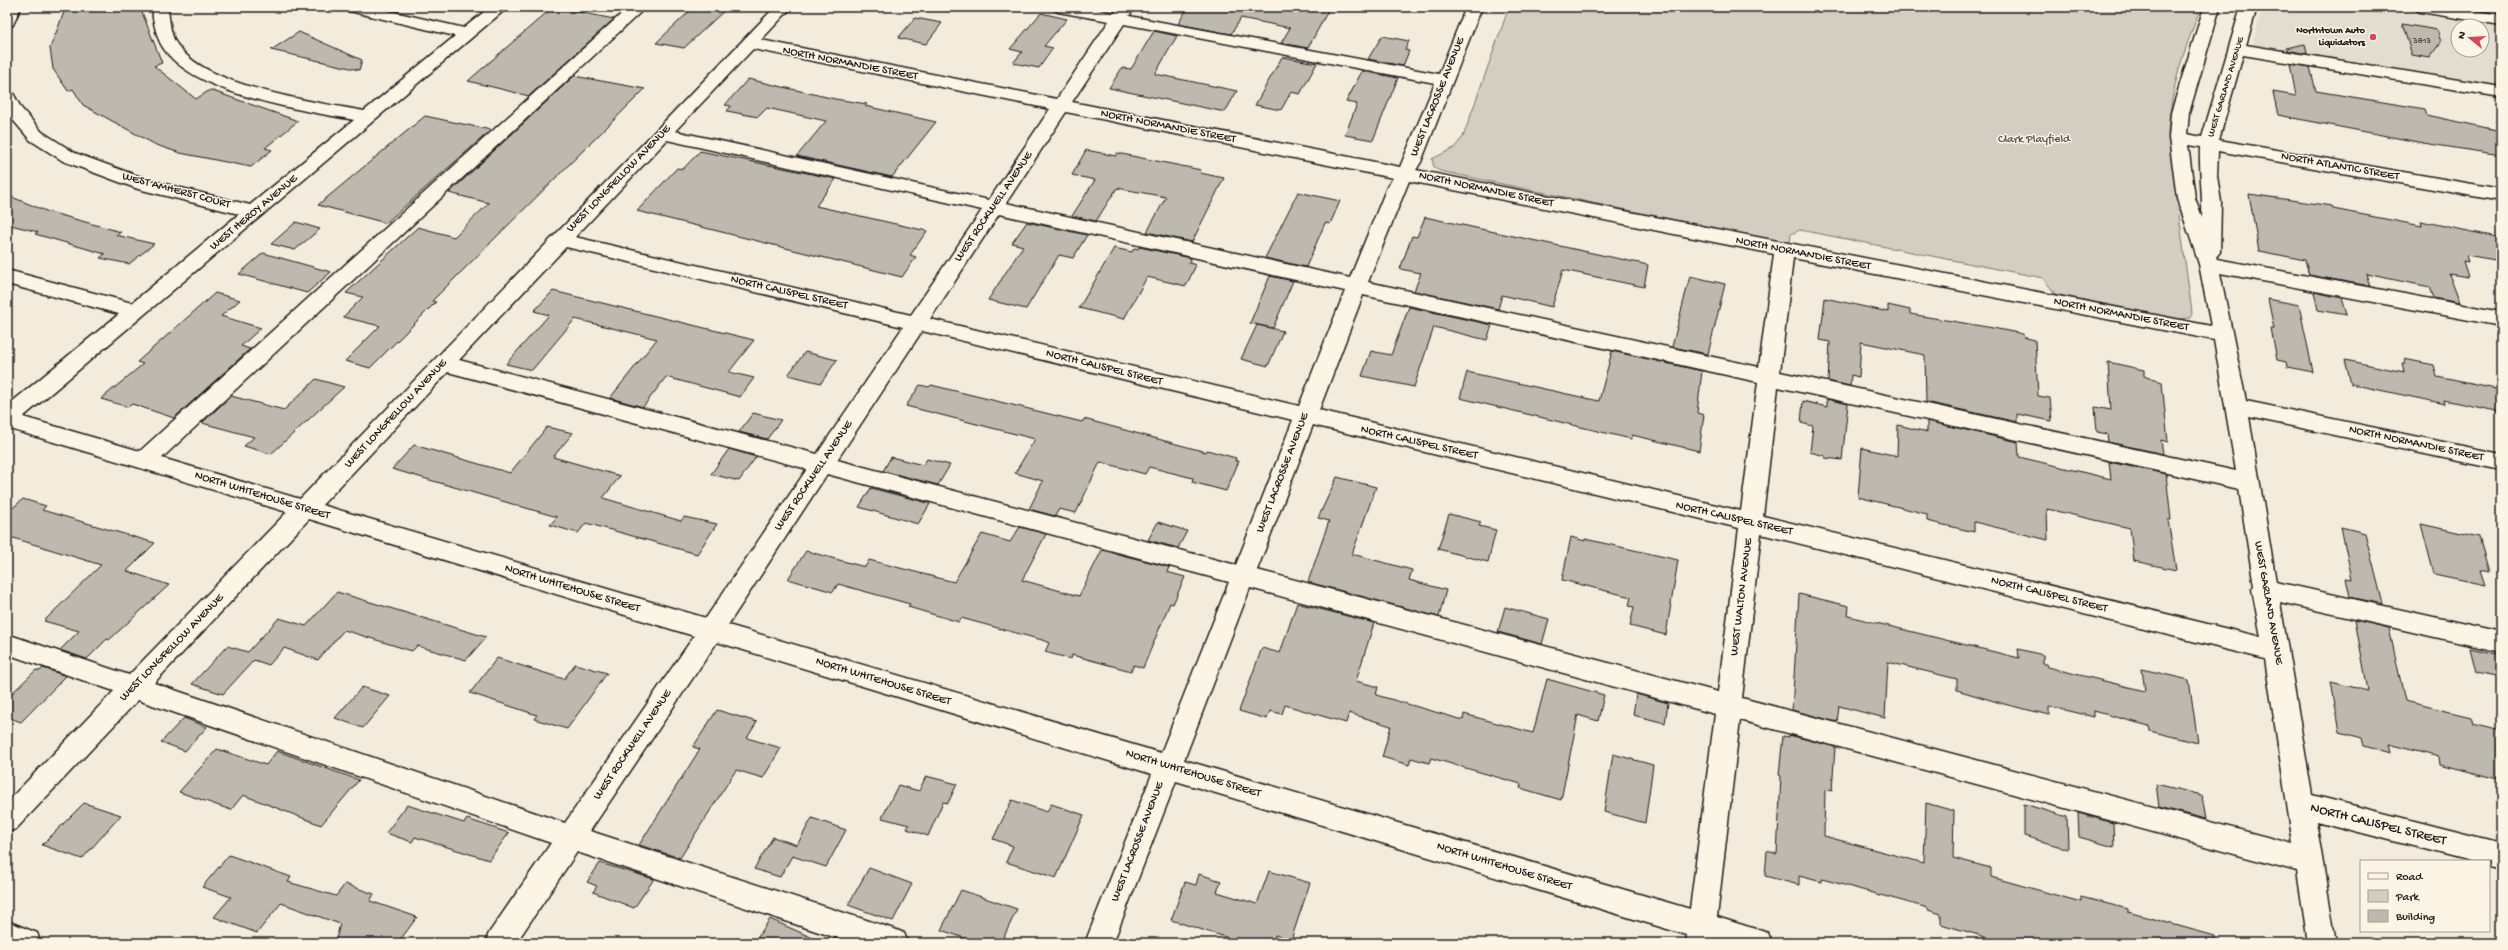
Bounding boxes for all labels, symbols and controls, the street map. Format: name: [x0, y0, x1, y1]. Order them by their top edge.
north arrow: [2450, 18, 2490, 58]
place label: Northtown Auto Liquidators: [2296, 25, 2366, 49]
text: N: [2456, 30, 2469, 41]
marker: Northtown Auto Liquidators: [2368, 32, 2378, 42]
street label: WEST LACROSSE AVENUE: [1408, 35, 1468, 159]
street label: WEST GARLAND AVENUE: [2205, 35, 2247, 139]
house number: 3813: [2412, 36, 2431, 47]
street label: NORTH NORMANDIE STREET: [781, 44, 920, 84]
street label: NORTH NORMANDIE STREET: [1099, 107, 1238, 147]
street label: WEST LONGFELLOW AVENUE: [564, 122, 674, 236]
park label: Clark Playfield: [1998, 133, 2071, 147]
street label: WEST ROCKWELL AVENUE: [952, 149, 1036, 265]
street label: NORTH ATLANTIC STREET: [2280, 150, 2401, 185]
street label: NORTH NORMANDIE STREET: [1417, 169, 1556, 211]
street label: WEST AMHERST COURT: [120, 170, 233, 213]
street label: WEST HEROY AVENUE: [207, 172, 301, 254]
street label: NORTH NORMANDIE STREET: [1734, 234, 1873, 274]
street label: NORTH CALISPEL STREET: [729, 273, 850, 314]
street label: NORTH NORMANDIE STREET: [2052, 295, 2191, 335]
street label: NORTH CALISPEL STREET: [1044, 347, 1165, 390]
street label: WEST LONGFELLOW AVENUE: [342, 356, 451, 471]
street label: WEST LACROSSE AVENUE: [1254, 411, 1312, 535]
street label: WEST ROCKWELL AVENUE: [772, 418, 856, 534]
street label: NORTH CALISPEL STREET: [1359, 423, 1480, 464]
street label: NORTH NORMANDIE STREET: [2347, 423, 2486, 465]
street label: NORTH WHITEHOUSE STREET: [193, 469, 333, 524]
street label: NORTH CALISPEL STREET: [1674, 499, 1795, 540]
street label: WEST WALTON AVENUE: [1728, 537, 1756, 657]
street label: WEST GARLAND AVENUE: [2250, 540, 2286, 666]
street label: NORTH WHITEHOUSE STREET: [503, 562, 643, 617]
street label: NORTH CALISPEL STREET: [1989, 574, 2110, 617]
street label: WEST LONGFELLOW AVENUE: [117, 591, 227, 705]
street label: NORTH WHITEHOUSE STREET: [814, 655, 954, 710]
street label: WEST ROCKWELL AVENUE: [591, 687, 675, 803]
street label: NORTH WHITEHOUSE STREET: [1124, 747, 1264, 802]
street label: WEST LACROSSE AVENUE: [1109, 780, 1167, 904]
street label: NORTH CALISPEL STREET: [2308, 800, 2448, 850]
street label: NORTH WHITEHOUSE STREET: [1435, 840, 1575, 895]
legend: [2360, 860, 2490, 932]
text: Road: [2396, 871, 2423, 885]
text: Park: [2395, 891, 2421, 905]
text: Building: [2395, 911, 2435, 925]

